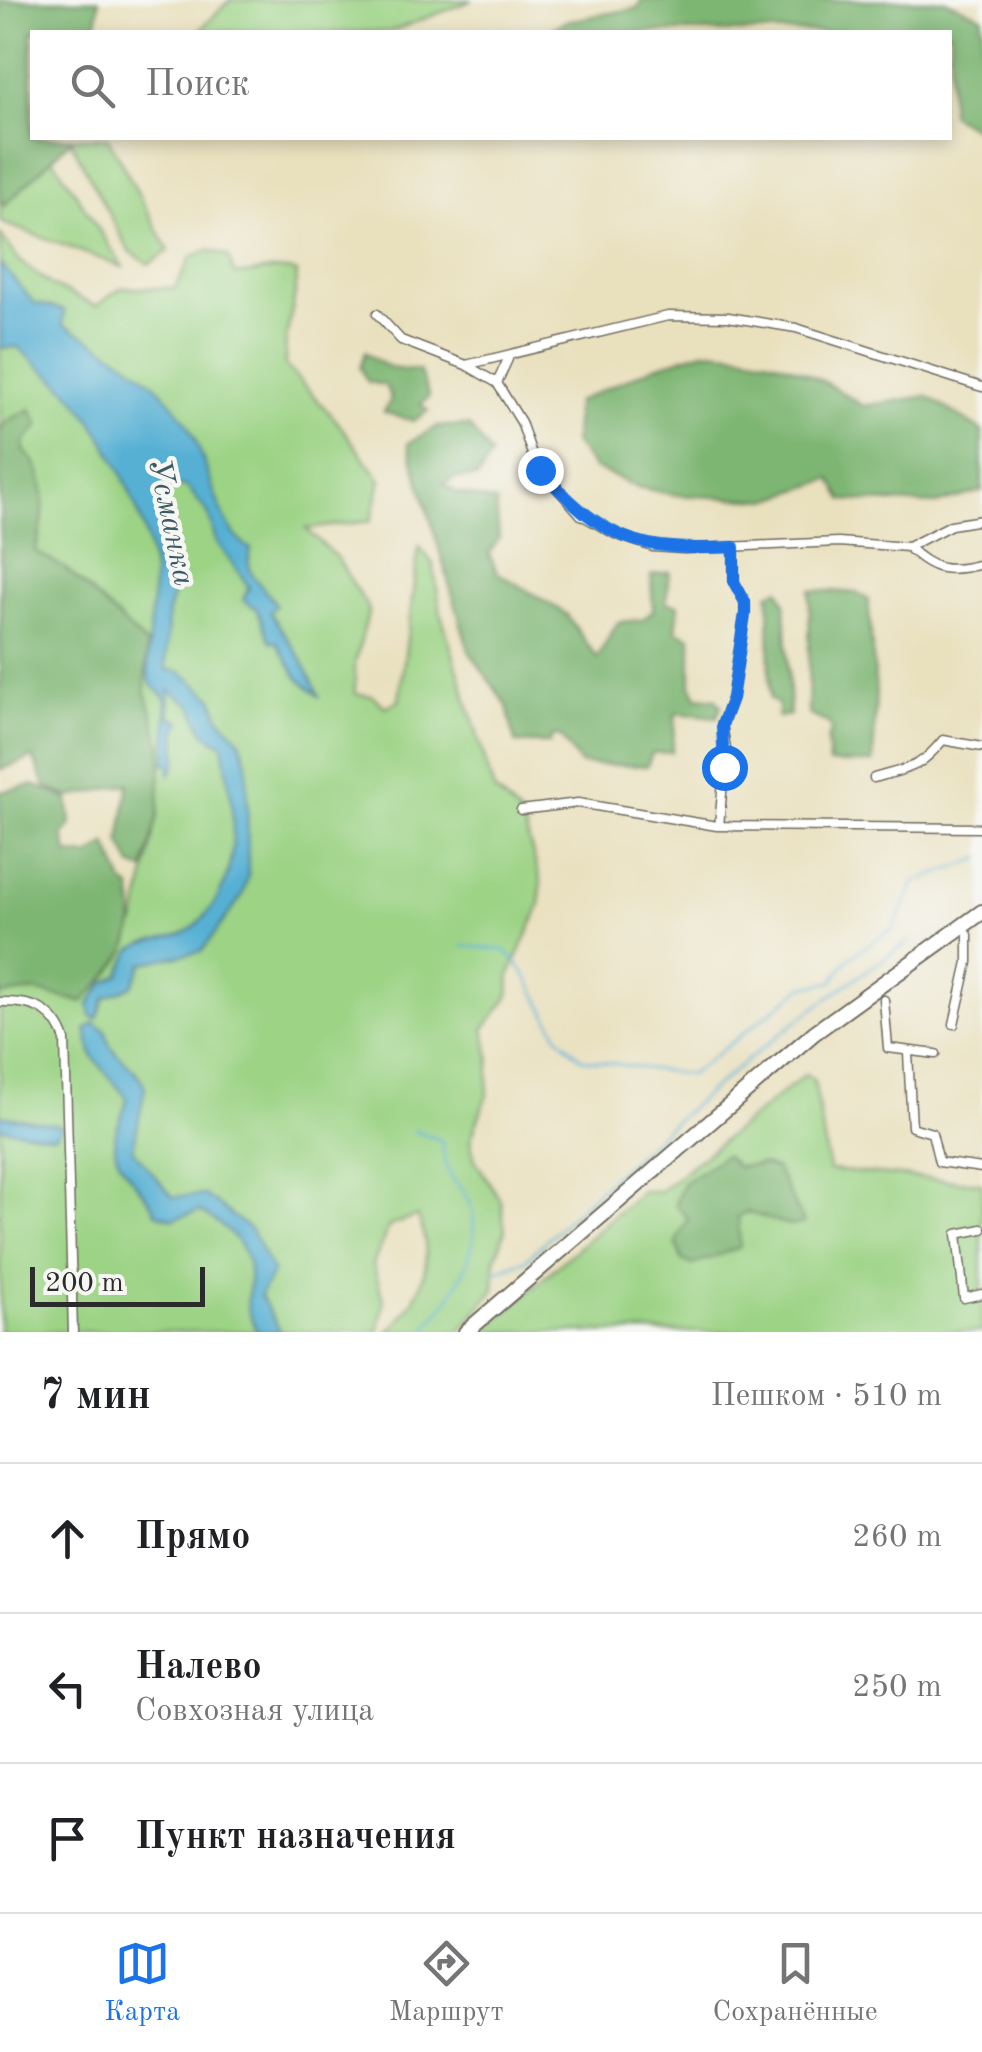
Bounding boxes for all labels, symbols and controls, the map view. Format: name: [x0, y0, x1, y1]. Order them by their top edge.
search box: [30, 30, 952, 140]
icon: search: [65, 58, 120, 113]
text: Поиск: [145, 66, 250, 104]
route end: [518, 448, 564, 494]
water label: Усманка: [141, 455, 199, 589]
route start: [702, 745, 748, 791]
scale bar: [30, 1262, 205, 1306]
text: 200 m: [45, 1270, 124, 1298]
text: 7 мин: [40, 1376, 151, 1418]
text: Пешком · 510 m: [710, 1381, 942, 1413]
icon: ahead: [40, 1511, 95, 1566]
text: Прямо: [135, 1519, 250, 1557]
text: 260 m: [852, 1522, 942, 1554]
text: Налево: [135, 1649, 262, 1687]
icon: left: [40, 1661, 95, 1716]
text: 250 m: [852, 1672, 942, 1704]
text: Совхозная улица: [135, 1696, 374, 1728]
icon: arrive: [40, 1811, 95, 1866]
text: Пункт назначения: [135, 1819, 456, 1857]
tab: Карта: [104, 1936, 180, 2031]
tab: Маршрут: [389, 1936, 504, 2031]
tab: Сохранённые: [712, 1936, 878, 2031]

